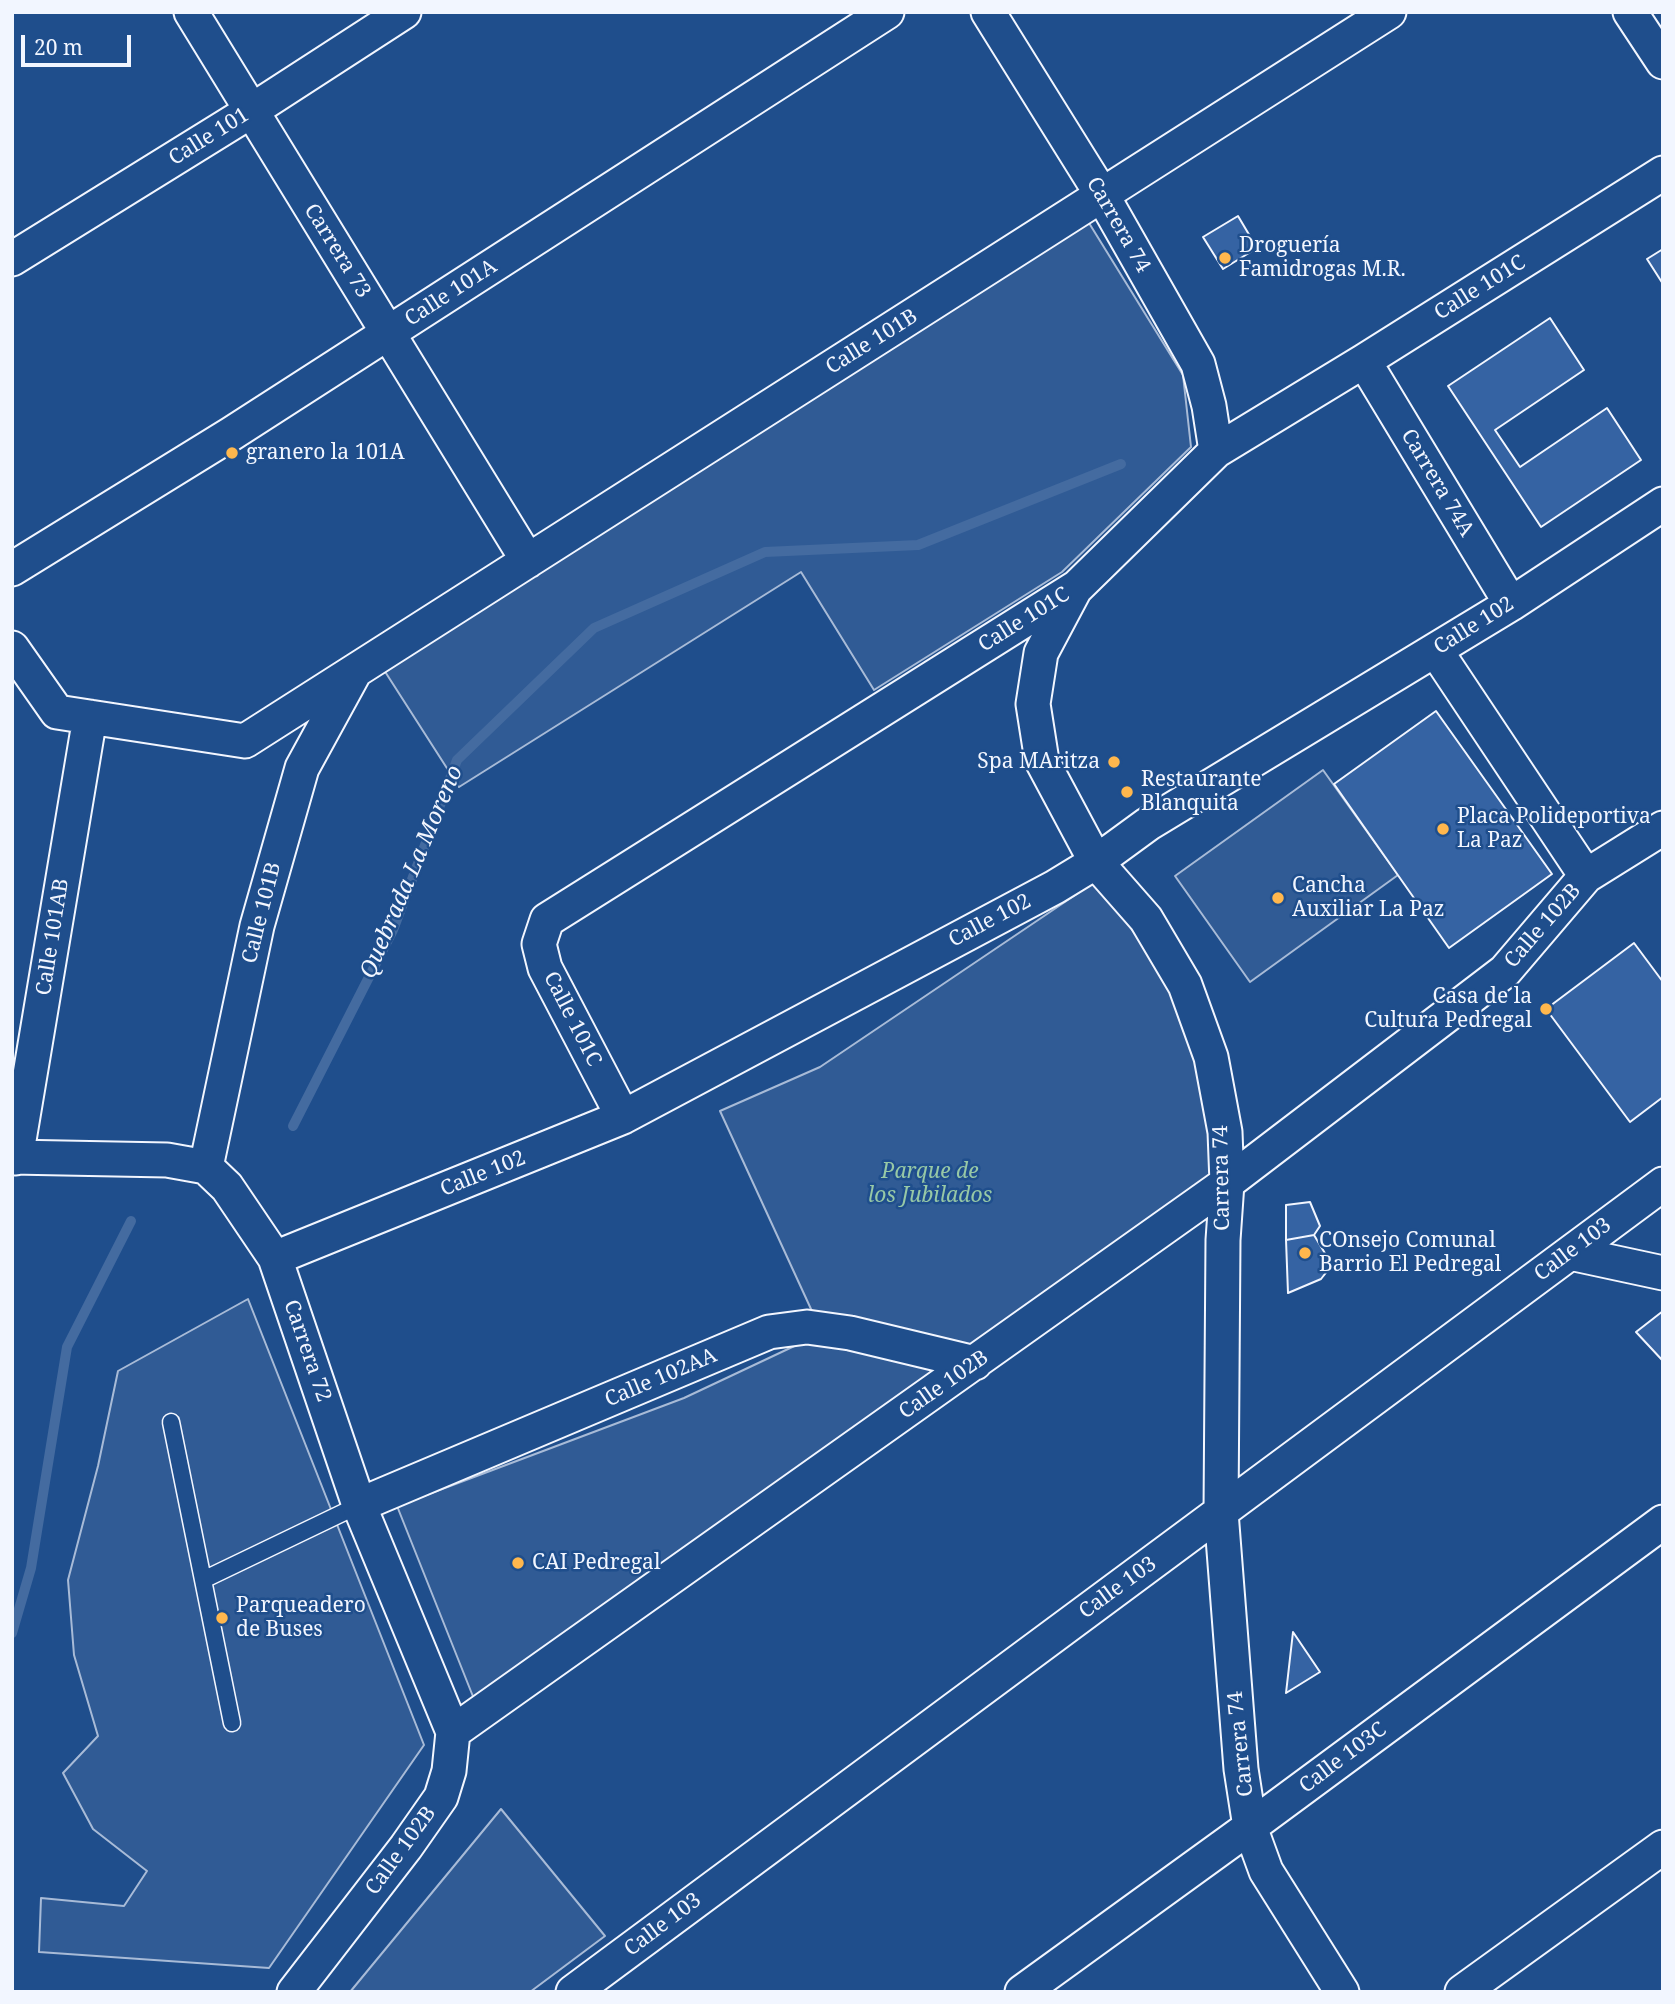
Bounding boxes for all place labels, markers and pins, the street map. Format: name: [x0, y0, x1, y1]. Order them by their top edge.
place label: Droguería Famidrogas M.R.: [1239, 233, 1406, 283]
marker: Droguería Famidrogas M.R.: [1217, 250, 1233, 266]
place label: granero la 101A: [246, 440, 405, 466]
marker: granero la 101A: [224, 445, 240, 461]
place label: Spa MAritza: [977, 749, 1100, 775]
marker: Spa MAritza: [1106, 754, 1122, 770]
place label: Restaurante Blanquita: [1141, 767, 1261, 817]
marker: Restaurante Blanquita: [1119, 784, 1135, 800]
place label: Placa Polideportiva La Paz: [1457, 804, 1651, 854]
marker: Placa Polideportiva La Paz: [1435, 821, 1451, 837]
place label: Cancha Auxiliar La Paz: [1292, 873, 1445, 923]
marker: Cancha Auxiliar La Paz: [1270, 890, 1286, 906]
place label: Casa de la Cultura Pedregal: [1364, 984, 1532, 1034]
marker: Casa de la Cultura Pedregal: [1538, 1001, 1554, 1017]
place label: COnsejo Comunal Barrio El Pedregal: [1319, 1228, 1501, 1278]
marker: COnsejo Comunal Barrio El Pedregal: [1297, 1245, 1313, 1261]
place label: CAI Pedregal: [532, 1550, 660, 1576]
marker: CAI Pedregal: [510, 1555, 526, 1571]
place label: Parqueadero de Buses: [236, 1593, 366, 1643]
marker: Parqueadero de Buses: [214, 1610, 230, 1626]

